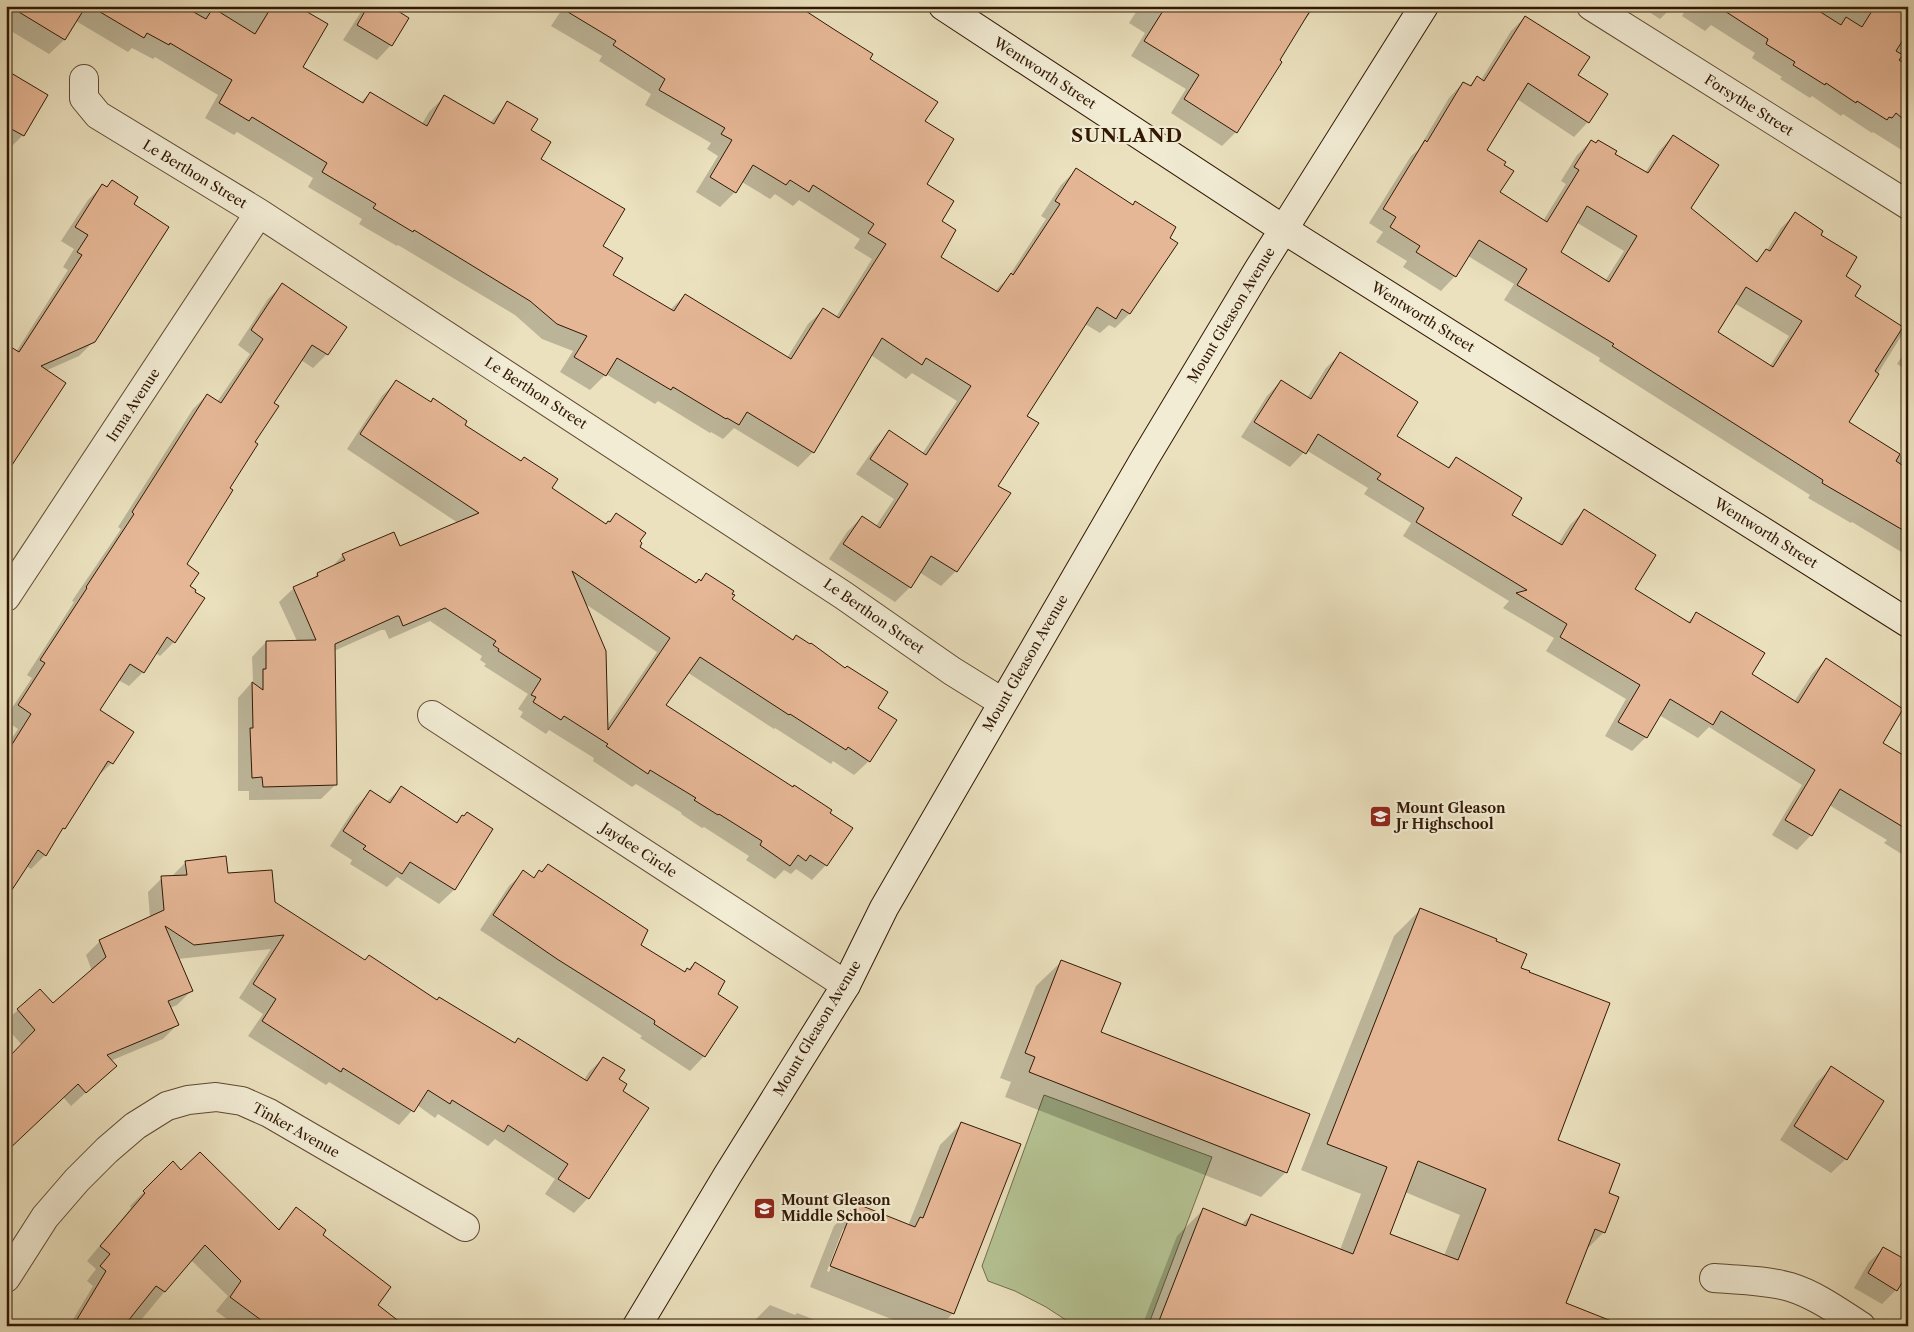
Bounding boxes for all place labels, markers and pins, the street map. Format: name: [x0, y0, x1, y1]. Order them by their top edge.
place label: Mount Gleason Jr Highschool: [1393, 799, 1506, 833]
school or university icon: Mount Gleason Jr Highschool: [1368, 804, 1392, 828]
place label: Mount Gleason Middle School: [781, 1191, 891, 1225]
school or university icon: Mount Gleason Middle School: [753, 1196, 777, 1220]

